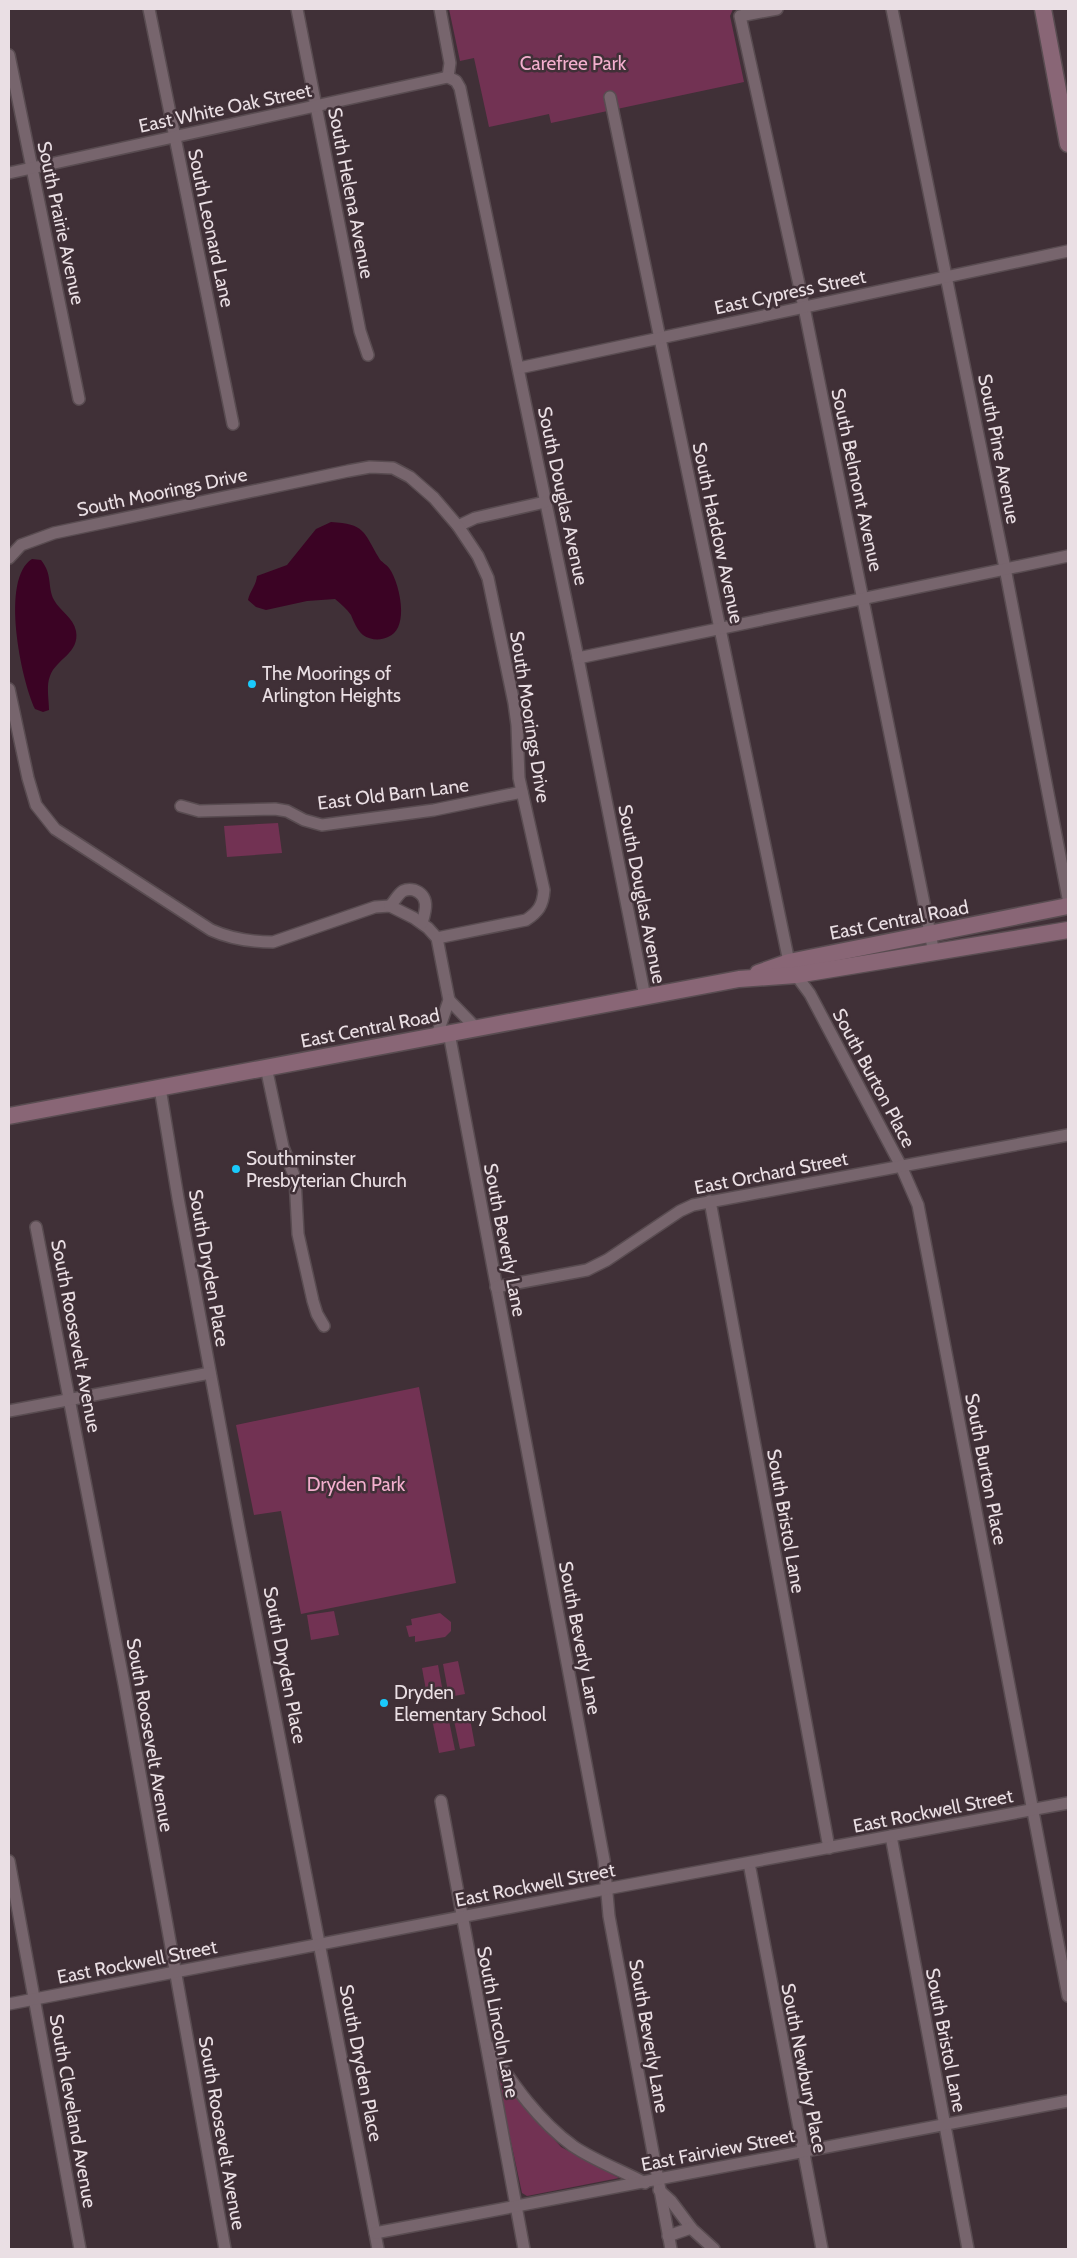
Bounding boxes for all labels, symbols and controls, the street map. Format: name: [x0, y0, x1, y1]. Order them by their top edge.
park label: Carefree Park: [520, 52, 627, 75]
street label: East White Oak Street: [137, 78, 314, 138]
street label: South Helena Avenue: [323, 106, 379, 281]
street label: South Prairie Avenue: [32, 139, 90, 307]
street label: South Leonard Lane: [183, 147, 239, 310]
street label: East Cypress Street: [712, 265, 868, 319]
street label: South Pine Avenue: [973, 372, 1025, 526]
street label: South Belmont Avenue: [826, 386, 888, 574]
street label: South Douglas Avenue: [533, 405, 593, 588]
street label: South Haddow Avenue: [688, 440, 748, 626]
street label: South Moorings Drive: [75, 463, 249, 521]
street label: South Moorings Drive: [505, 630, 555, 805]
place label: The Moorings of Arlington Heights: [262, 662, 401, 707]
marker: The Moorings of Arlington Heights: [246, 678, 258, 690]
street label: East Old Barn Lane: [316, 773, 470, 815]
street label: South Douglas Avenue: [613, 802, 671, 986]
street label: East Central Road: [828, 895, 970, 945]
street label: East Central Road: [299, 1003, 441, 1053]
street label: South Burton Place: [828, 1005, 920, 1152]
place label: Southminster Presbyterian Church: [246, 1147, 407, 1192]
street label: East Orchard Street: [692, 1147, 850, 1199]
street label: South Beverly Lane: [479, 1161, 531, 1319]
marker: Southminster Presbyterian Church: [230, 1163, 242, 1175]
street label: South Dryden Place: [184, 1188, 234, 1349]
street label: South Roosevelt Avenue: [46, 1237, 106, 1435]
street label: South Burton Place: [960, 1391, 1012, 1547]
street label: South Bristol Lane: [762, 1447, 810, 1595]
park label: Dryden Park: [307, 1473, 406, 1496]
street label: South Beverly Lane: [554, 1559, 606, 1717]
street label: South Dryden Place: [259, 1585, 312, 1746]
street label: South Roosevelt Avenue: [122, 1636, 178, 1834]
place label: Dryden Elementary School: [394, 1681, 547, 1726]
marker: Dryden Elementary School: [378, 1697, 390, 1709]
street label: East Rockwell Street: [851, 1784, 1015, 1838]
street label: East Rockwell Street: [453, 1858, 617, 1912]
street label: East Rockwell Street: [55, 1935, 219, 1989]
street label: South Lincoln Lane: [472, 1944, 524, 2100]
street label: South Beverly Lane: [624, 1957, 674, 2115]
street label: South Bristol Lane: [921, 1966, 971, 2114]
street label: South Newbury Place: [776, 1981, 832, 2155]
street label: South Dryden Place: [335, 1983, 388, 2144]
street label: South Cleveland Avenue: [45, 2012, 101, 2210]
street label: South Roosevelt Avenue: [194, 2034, 250, 2232]
street label: East Fairview Street: [639, 2124, 797, 2176]

